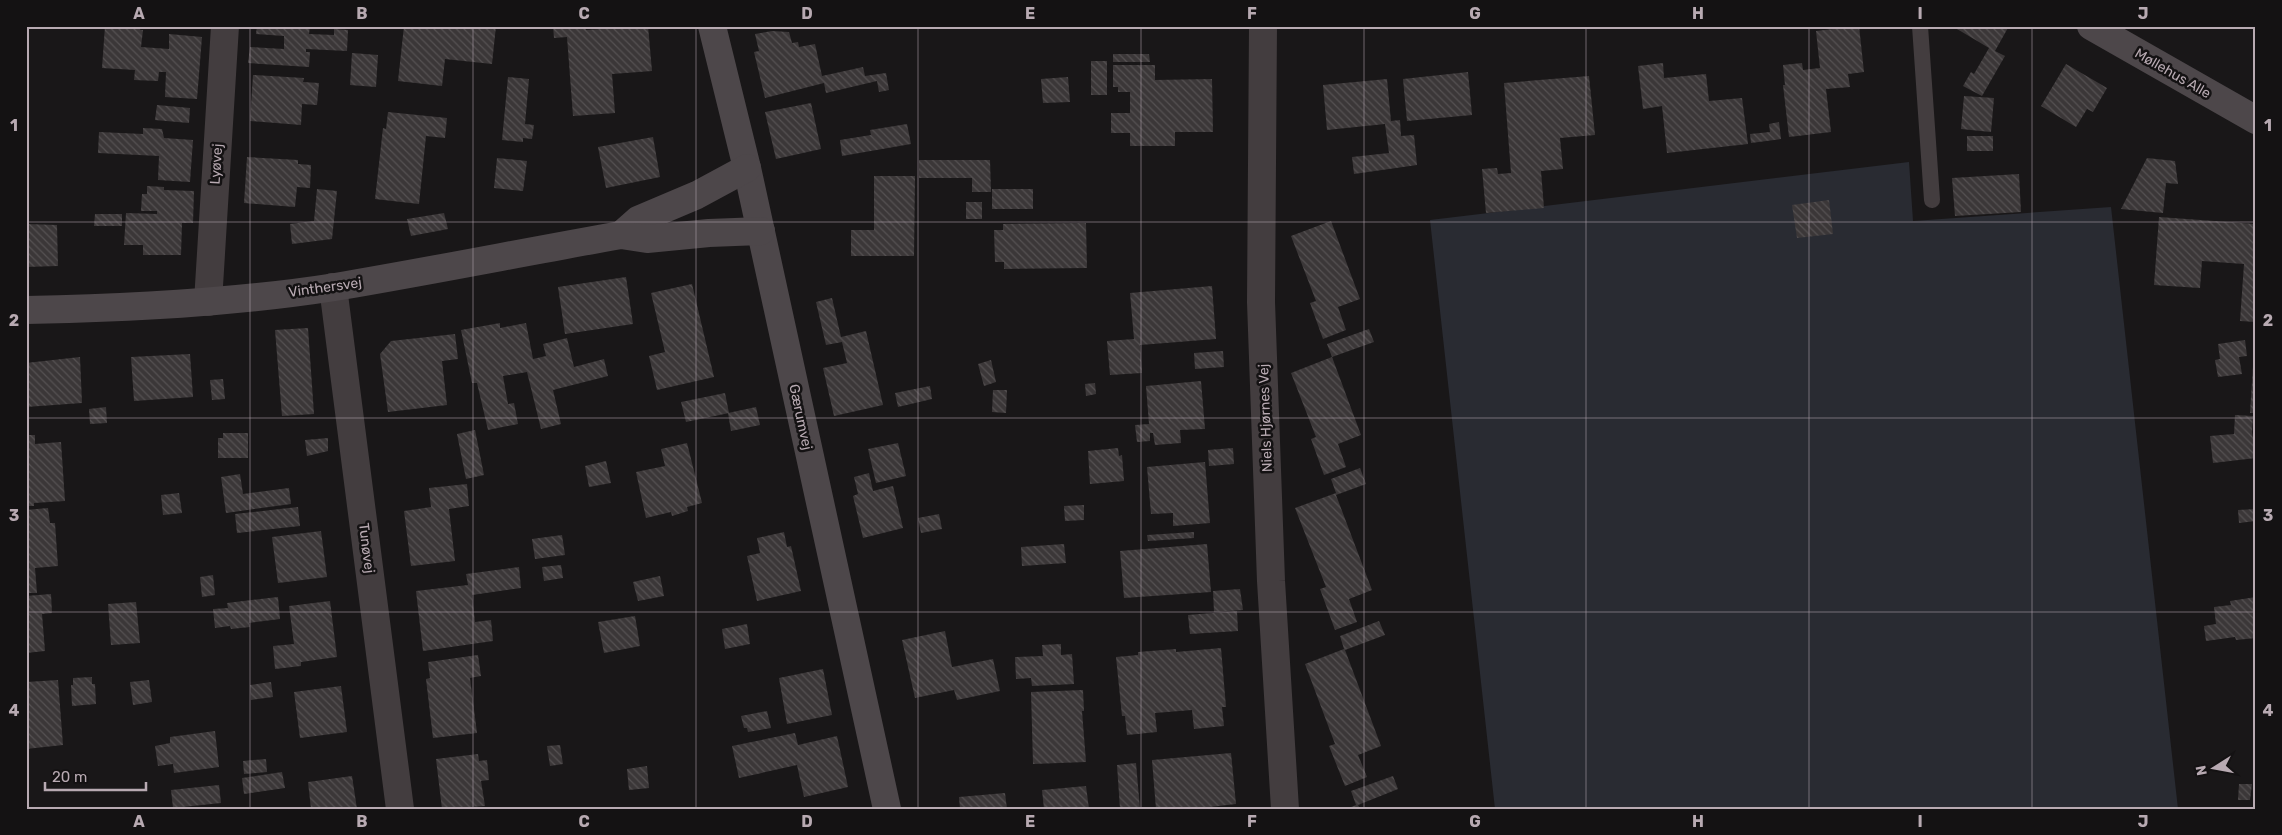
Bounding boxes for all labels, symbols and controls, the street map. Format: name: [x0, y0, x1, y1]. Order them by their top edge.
text: A: [133, 4, 145, 23]
text: B: [356, 4, 368, 23]
text: C: [578, 4, 590, 23]
text: D: [801, 4, 813, 23]
text: E: [1025, 4, 1035, 23]
text: F: [1247, 4, 1257, 23]
text: G: [1469, 4, 1481, 23]
text: H: [1692, 4, 1704, 23]
text: I: [1917, 4, 1923, 23]
text: J: [2138, 4, 2148, 23]
street label: Møllehus Alle: [2132, 45, 2214, 102]
text: 1: [10, 116, 18, 135]
text: 1: [2264, 116, 2272, 135]
street label: Lyøvej: [207, 143, 226, 185]
street label: Vinthersvej: [287, 274, 363, 301]
text: 2: [9, 311, 19, 330]
text: 2: [2263, 311, 2273, 330]
street label: Niels Hjørnes Vej: [1255, 364, 1276, 472]
street label: Gærumvej: [785, 383, 816, 452]
text: 3: [9, 506, 19, 525]
text: 3: [2263, 506, 2273, 525]
street label: Tunøvej: [355, 522, 378, 574]
text: 4: [9, 701, 20, 720]
text: 4: [2263, 701, 2274, 720]
north arrow: [2190, 742, 2240, 792]
scale bar: [45, 760, 146, 792]
text: N: [2192, 764, 2211, 777]
text: 20 m: [52, 768, 87, 786]
text: A: [133, 812, 145, 831]
text: B: [356, 812, 368, 831]
text: C: [578, 812, 590, 831]
text: D: [801, 812, 813, 831]
text: E: [1025, 812, 1035, 831]
text: F: [1247, 812, 1257, 831]
text: G: [1469, 812, 1481, 831]
text: H: [1692, 812, 1704, 831]
text: I: [1917, 812, 1923, 831]
text: J: [2138, 812, 2148, 831]

